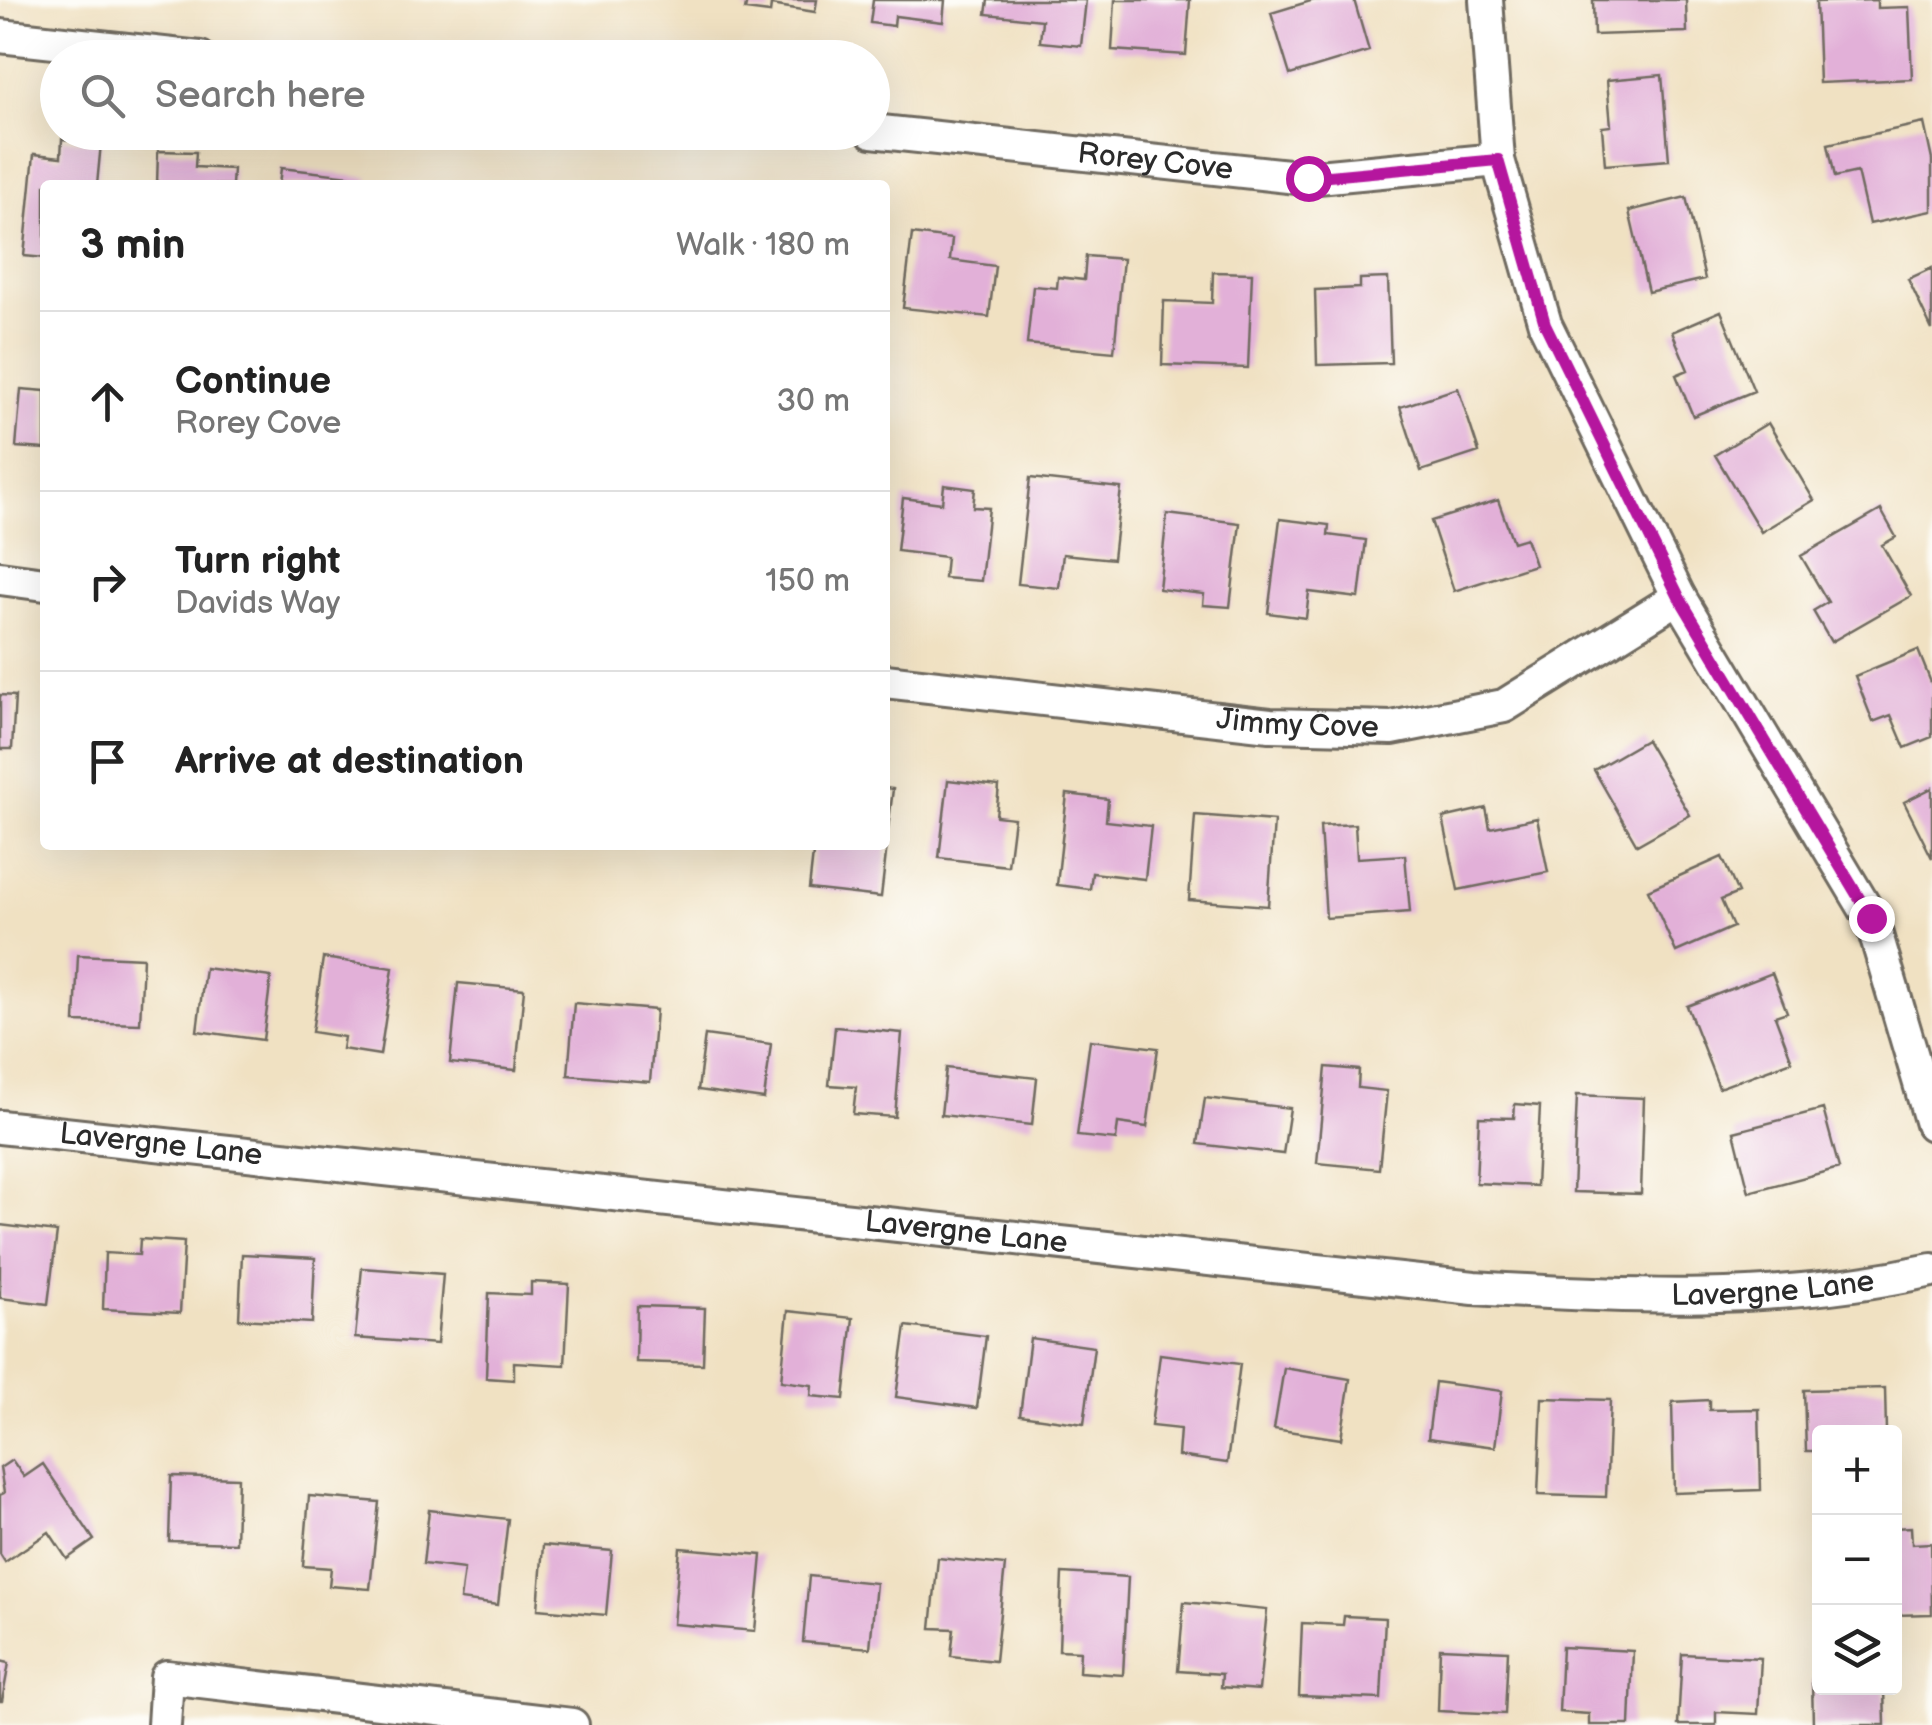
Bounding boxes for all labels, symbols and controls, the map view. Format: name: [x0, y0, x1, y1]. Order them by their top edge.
search box: [40, 40, 890, 150]
icon: search: [75, 68, 130, 123]
text: Search here: [155, 73, 366, 118]
street label: Rorey Cove: [1076, 135, 1235, 188]
route start: [1286, 156, 1332, 202]
text: 3 min: [80, 220, 185, 271]
text: Walk · 180 m: [676, 226, 850, 265]
text: Continue: [175, 359, 331, 404]
icon: ahead: [80, 374, 135, 429]
text: 30 m: [776, 382, 850, 421]
text: Rorey Cove: [175, 404, 341, 443]
text: Turn right: [175, 539, 340, 584]
icon: right: [80, 554, 135, 609]
text: 150 m: [765, 562, 850, 601]
text: Davids Way: [175, 584, 340, 623]
street label: Jimmy Cove: [1214, 701, 1379, 746]
icon: arrive: [80, 734, 135, 789]
text: Arrive at destination: [175, 739, 524, 784]
route end: [1849, 896, 1895, 942]
street label: Lavergne Lane: [58, 1116, 264, 1174]
street label: Lavergne Lane: [863, 1204, 1069, 1261]
street label: Lavergne Lane: [1671, 1263, 1877, 1314]
map controls: [1812, 1425, 1902, 1695]
button: +: [1812, 1425, 1902, 1515]
button: −: [1812, 1515, 1902, 1605]
button: layers: [1812, 1605, 1902, 1695]

